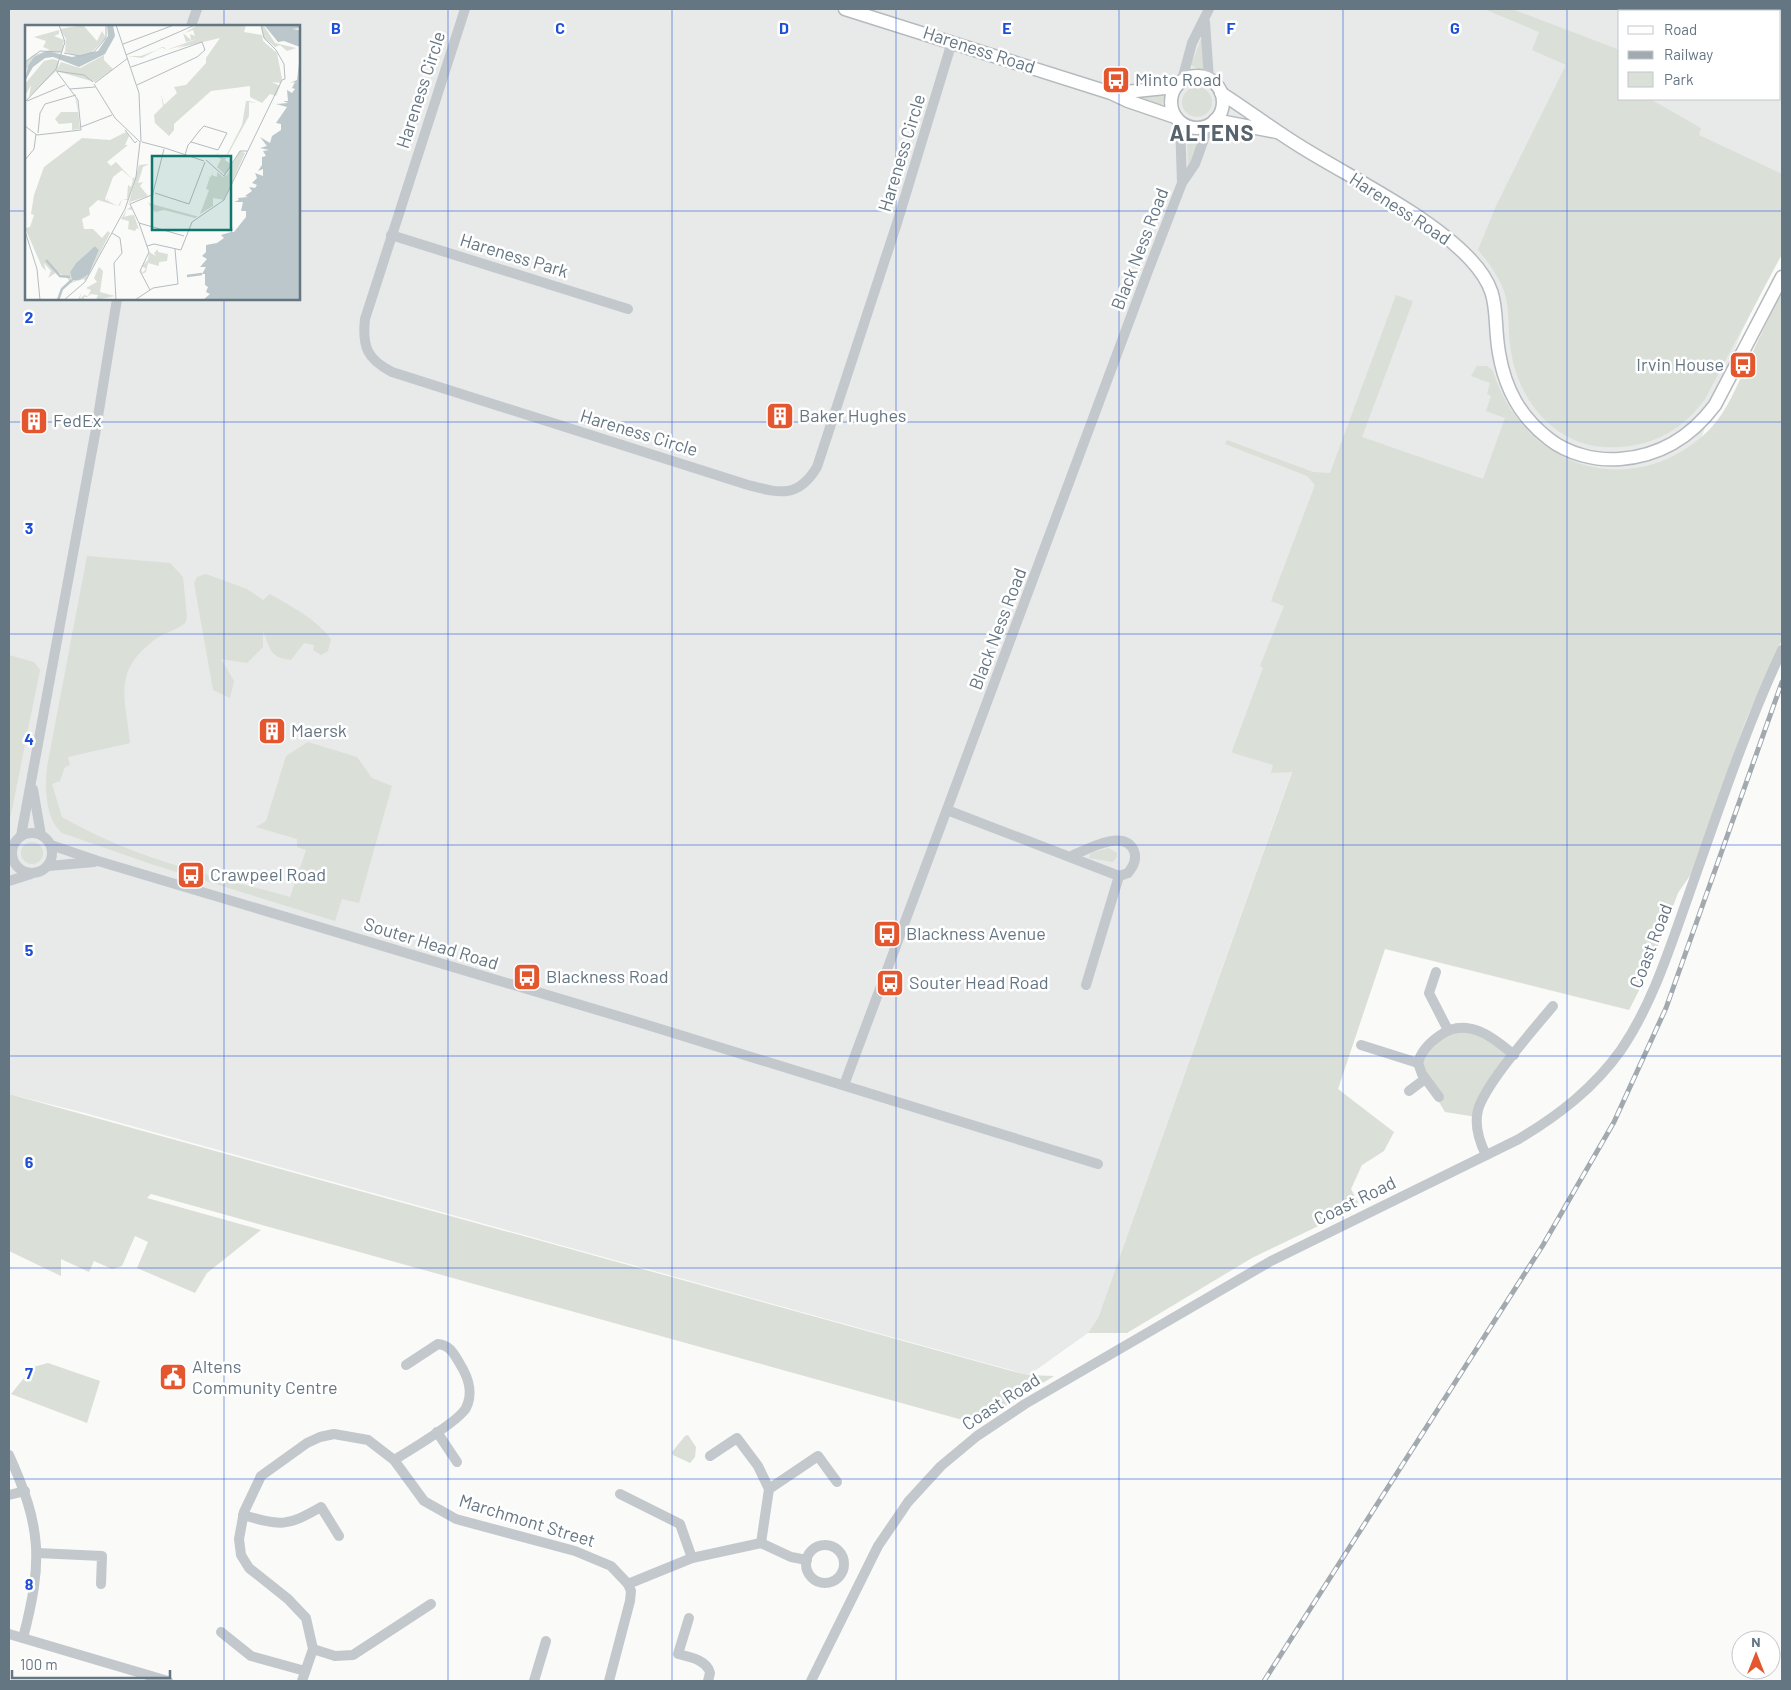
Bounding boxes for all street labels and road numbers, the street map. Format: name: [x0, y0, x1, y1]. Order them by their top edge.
street label: Hareness Road: [921, 21, 1038, 78]
street label: Hareness Circle: [391, 28, 449, 151]
street label: Hareness Circle: [873, 91, 929, 214]
street label: Hareness Road: [1346, 167, 1455, 249]
street label: Black Ness Road: [1106, 185, 1172, 313]
street label: Hareness Park: [457, 228, 571, 282]
street label: Hareness Circle: [578, 404, 701, 460]
street label: Black Ness Road: [964, 565, 1030, 693]
street label: Coast Road: [1624, 900, 1676, 991]
street label: Souter Head Road: [361, 912, 501, 974]
street label: Coast Road: [1310, 1171, 1399, 1229]
street label: Coast Road: [957, 1368, 1044, 1434]
street label: Marchmont Street: [457, 1489, 598, 1551]

